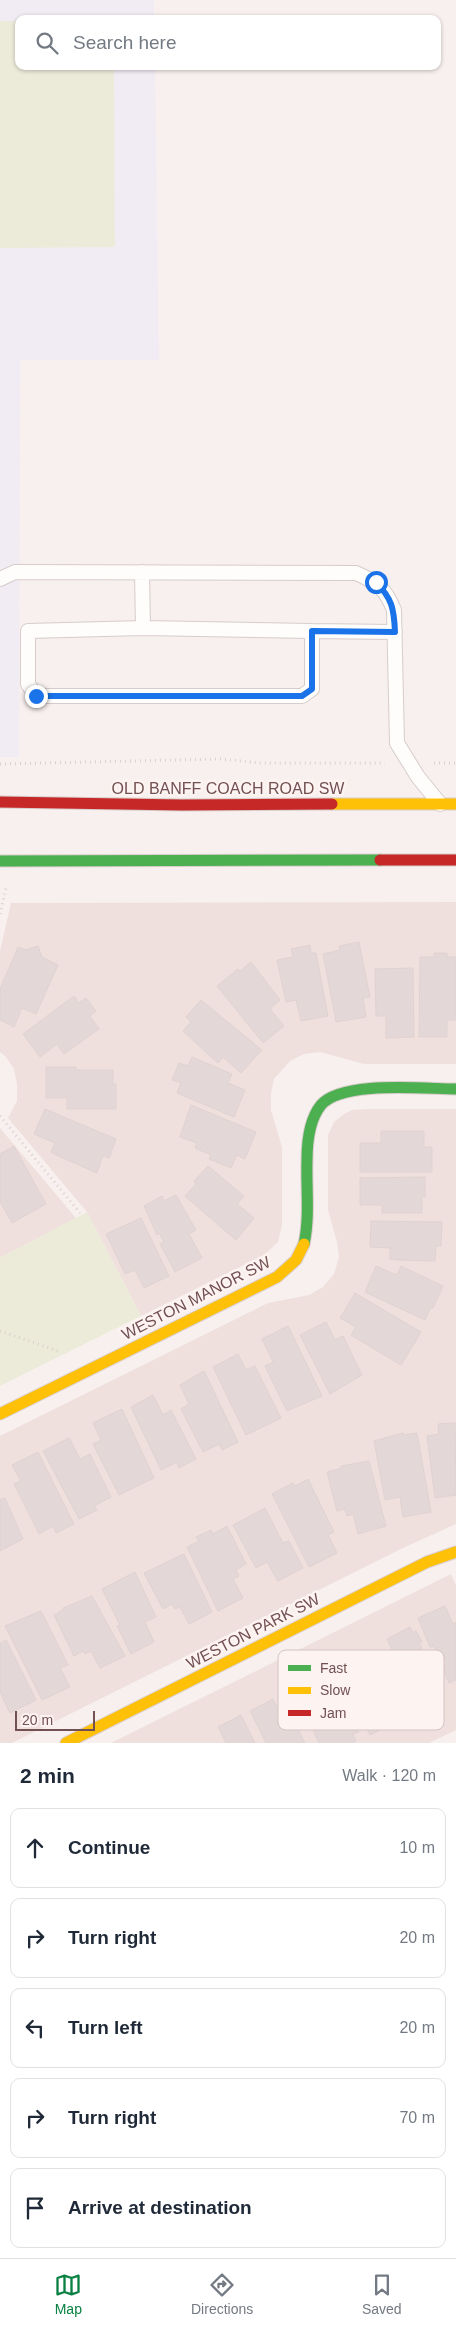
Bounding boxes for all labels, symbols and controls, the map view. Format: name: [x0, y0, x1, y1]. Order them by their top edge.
search box: [15, 15, 441, 70]
icon: search: [33, 29, 61, 57]
text: Search here: [73, 32, 177, 53]
route start: [365, 571, 388, 594]
route end: [25, 685, 48, 708]
street label: OLD BANFF COACH ROAD SW: [112, 780, 345, 797]
street label: WESTON MANOR SW: [119, 1253, 274, 1343]
street label: WESTON PARK SW: [184, 1590, 323, 1672]
legend: [278, 1650, 444, 1730]
text: Fast: [320, 1660, 347, 1676]
text: Slow: [320, 1682, 351, 1698]
text: Jam: [320, 1705, 346, 1721]
scale bar: [15, 1708, 95, 1731]
text: 20 m: [22, 1712, 53, 1728]
text: 2 min: [20, 1764, 75, 1787]
text: Walk · 120 m: [342, 1767, 436, 1784]
icon: ahead: [21, 1834, 49, 1862]
text: Continue: [68, 1837, 150, 1858]
text: 10 m: [399, 1839, 435, 1856]
icon: right: [21, 1924, 49, 1952]
text: Turn right: [68, 1927, 156, 1948]
text: 20 m: [399, 1929, 435, 1946]
icon: left: [21, 2014, 49, 2042]
text: Turn left: [68, 2017, 143, 2038]
text: 20 m: [399, 2019, 435, 2036]
icon: right: [21, 2104, 49, 2132]
text: Turn right: [68, 2107, 156, 2128]
text: 70 m: [399, 2109, 435, 2126]
icon: arrive: [21, 2194, 49, 2222]
text: Arrive at destination: [68, 2197, 252, 2218]
tab: Map: [54, 2271, 82, 2317]
tab: Directions: [191, 2271, 253, 2317]
tab: Saved: [362, 2271, 402, 2317]

